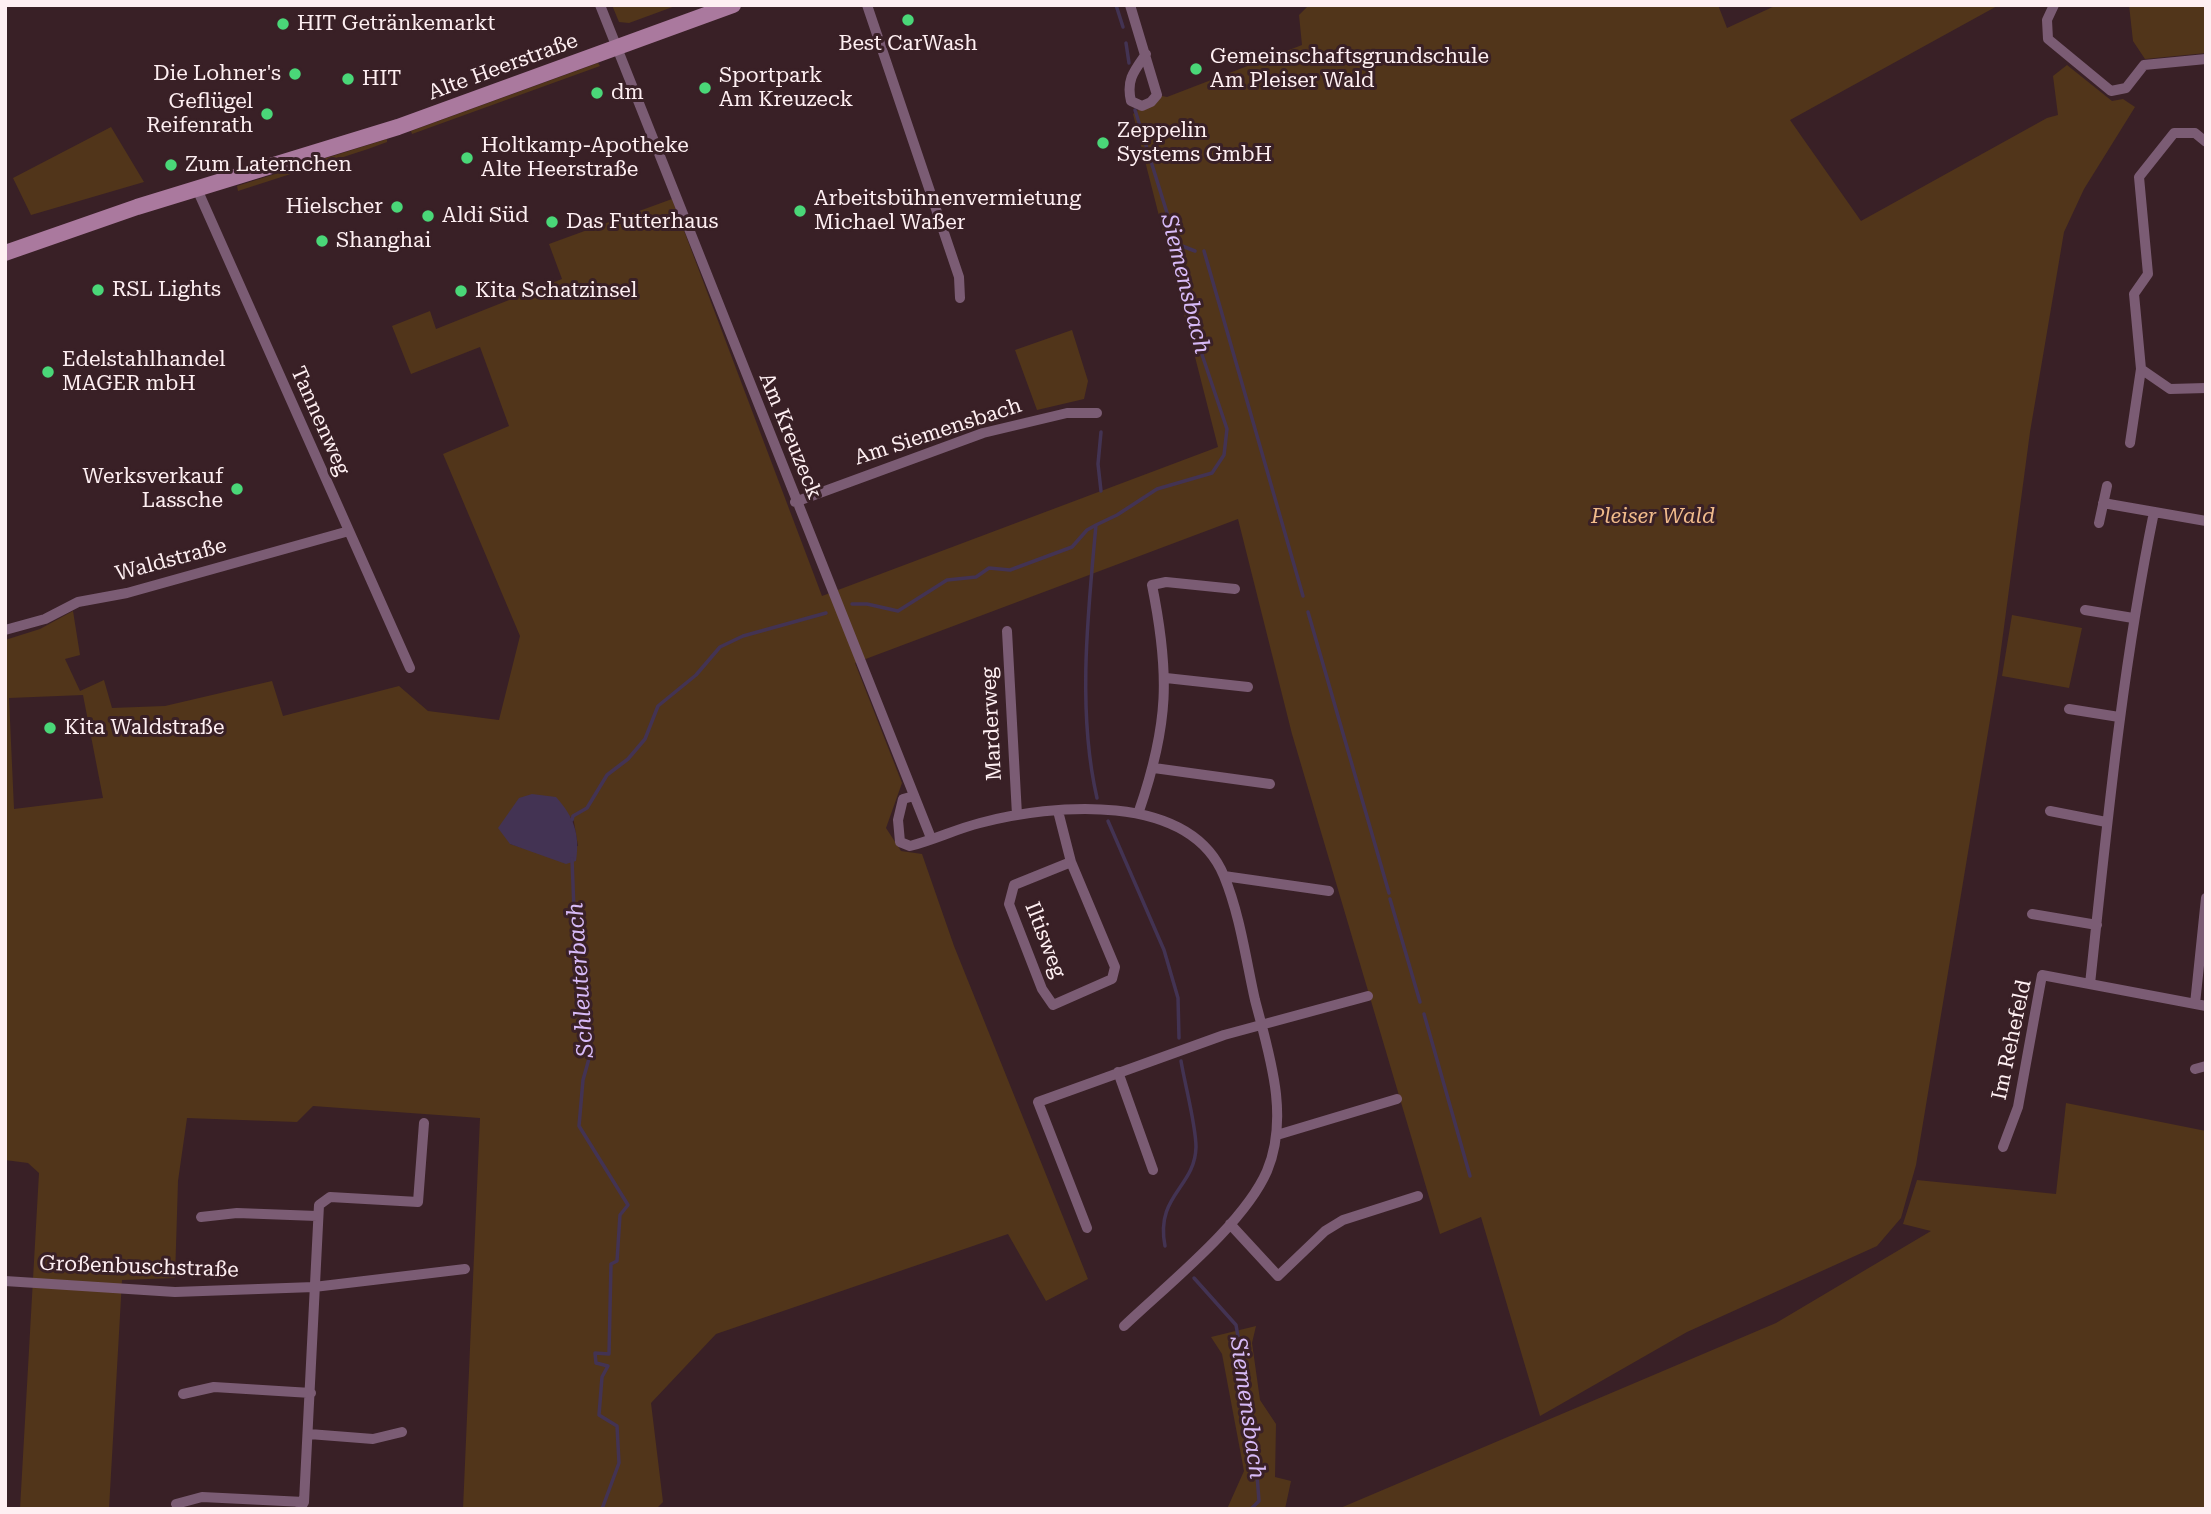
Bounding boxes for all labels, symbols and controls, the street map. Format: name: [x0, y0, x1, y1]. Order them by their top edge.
place label: HIT Getränkemarkt: [297, 11, 495, 37]
marker: Best CarWash: [900, 12, 916, 28]
marker: HIT Getränkemarkt: [275, 16, 291, 32]
street label: Alte Heerstraße: [425, 28, 581, 106]
place label: Best CarWash: [838, 31, 978, 57]
place label: Gemeinschaftsgrundschule Am Pleiser Wald: [1210, 44, 1489, 94]
place label: Die Lohner's: [153, 61, 281, 87]
marker: Gemeinschaftsgrundschule Am Pleiser Wald: [1188, 61, 1204, 77]
place label: Sportpark Am Kreuzeck: [719, 63, 853, 113]
marker: Die Lohner's: [287, 66, 303, 82]
place label: HIT: [362, 66, 401, 92]
marker: HIT: [340, 71, 356, 87]
place label: dm: [611, 80, 644, 106]
marker: Sportpark Am Kreuzeck: [697, 80, 713, 96]
marker: dm: [589, 85, 605, 101]
place label: Geflügel Reifenrath: [146, 89, 253, 139]
marker: Geflügel Reifenrath: [259, 106, 275, 122]
place label: Zeppelin Systems GmbH: [1117, 118, 1272, 168]
place label: Holtkamp-Apotheke Alte Heerstraße: [481, 133, 689, 183]
marker: Zeppelin Systems GmbH: [1095, 135, 1111, 151]
marker: Holtkamp-Apotheke Alte Heerstraße: [459, 150, 475, 166]
place label: Zum Laternchen: [185, 152, 352, 178]
marker: Zum Laternchen: [163, 157, 179, 173]
place label: Arbeitsbühnenvermietung Michael Waßer: [814, 186, 1081, 236]
place label: Hielscher: [286, 194, 383, 220]
marker: Hielscher: [389, 199, 405, 215]
place label: Aldi Süd: [442, 203, 529, 229]
marker: Arbeitsbühnenvermietung Michael Waßer: [792, 203, 808, 219]
marker: Aldi Süd: [420, 208, 436, 224]
place label: Das Futterhaus: [566, 209, 718, 235]
water label: Siemensbach: [1154, 211, 1216, 357]
marker: Das Futterhaus: [544, 214, 560, 230]
place label: Shanghai: [336, 228, 431, 254]
marker: Shanghai: [314, 233, 330, 249]
place label: RSL Lights: [112, 277, 221, 303]
place label: Kita Schatzinsel: [475, 278, 637, 304]
marker: RSL Lights: [90, 282, 106, 298]
marker: Kita Schatzinsel: [453, 283, 469, 299]
place label: Edelstahlhandel MAGER mbH: [62, 347, 225, 397]
street label: Tannenweg: [285, 363, 355, 479]
marker: Edelstahlhandel MAGER mbH: [40, 364, 56, 380]
street label: Am Kreuzeck: [753, 369, 827, 503]
street label: Am Siemensbach: [851, 393, 1025, 471]
place label: Werksverkauf Lassche: [83, 464, 223, 514]
marker: Werksverkauf Lassche: [229, 481, 245, 497]
park label: Pleiser Wald: [1591, 504, 1715, 530]
street label: Waldstraße: [113, 533, 229, 587]
street label: Marderweg: [976, 666, 1008, 782]
place label: Kita Waldstraße: [64, 715, 224, 741]
marker: Kita Waldstraße: [42, 720, 58, 736]
street label: Iltisweg: [1019, 899, 1071, 981]
water label: Schleuterbach: [562, 902, 600, 1058]
street label: Im Rehefeld: [1987, 978, 2037, 1102]
street label: Großenbuschstraße: [39, 1251, 239, 1283]
water label: Siemensbach: [1223, 1335, 1271, 1481]

